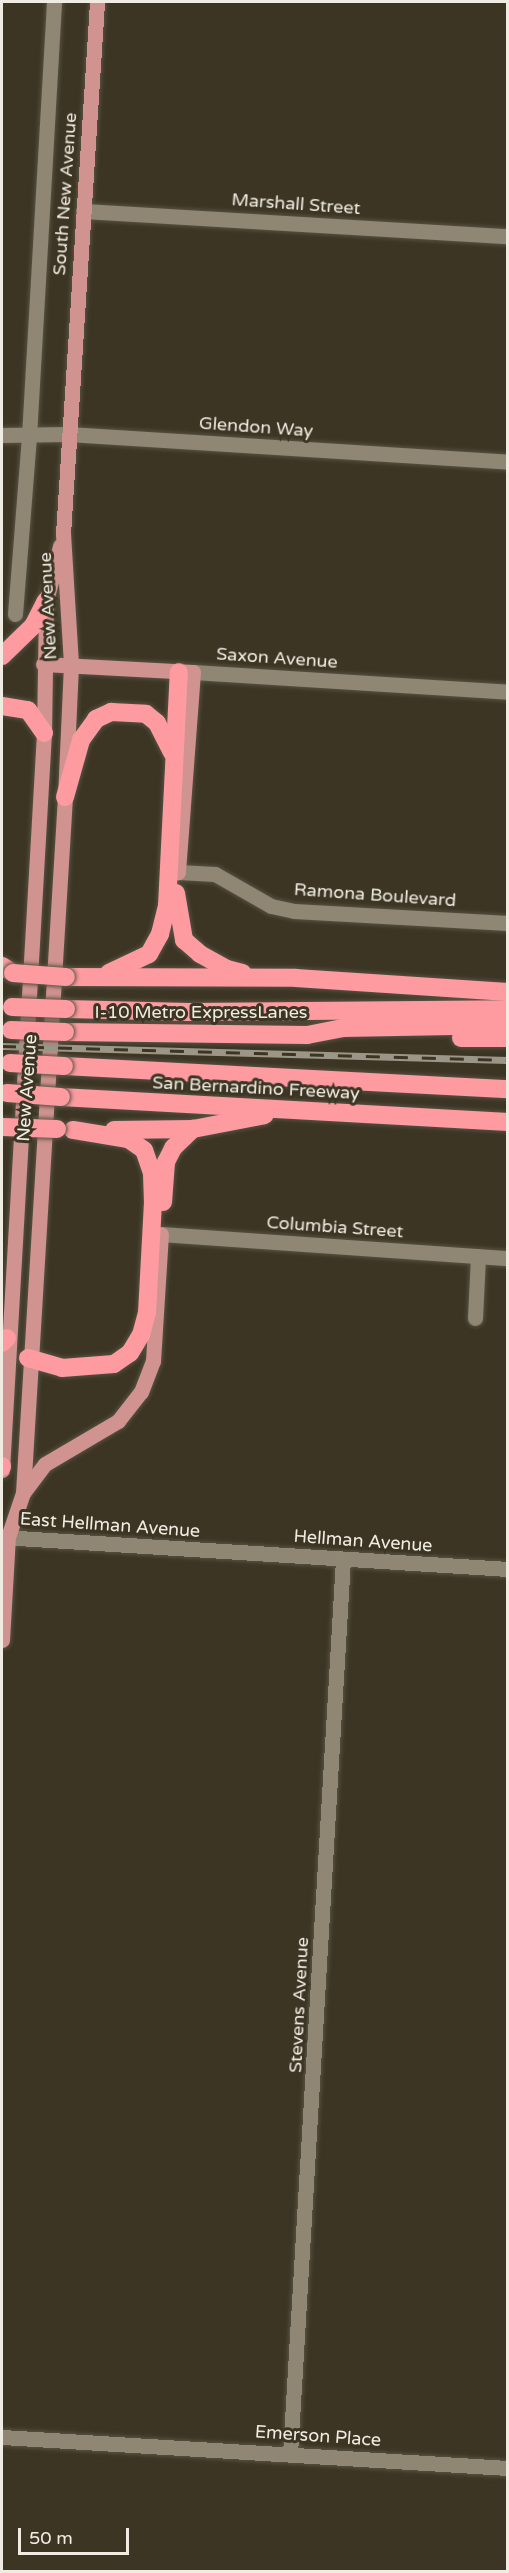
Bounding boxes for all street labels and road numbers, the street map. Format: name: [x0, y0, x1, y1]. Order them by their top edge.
street label: South New Avenue: [49, 112, 81, 276]
street label: Marshall Street: [231, 189, 361, 219]
street label: Glendon Way: [198, 412, 314, 442]
street label: New Avenue: [34, 552, 62, 660]
street label: Saxon Avenue: [216, 643, 338, 673]
street label: Ramona Boulevard: [293, 879, 457, 911]
street label: I-10 Metro ExpressLanes: [95, 1001, 307, 1023]
street label: New Avenue: [12, 1034, 42, 1142]
street label: San Bernardino Freeway: [152, 1072, 360, 1104]
street label: Columbia Street: [266, 1211, 404, 1243]
street label: East Hellman Avenue: [19, 1508, 201, 1542]
street label: Hellman Avenue: [293, 1525, 433, 1557]
street label: Stevens Avenue: [285, 1937, 313, 2073]
street label: Emerson Place: [254, 2421, 382, 2451]

